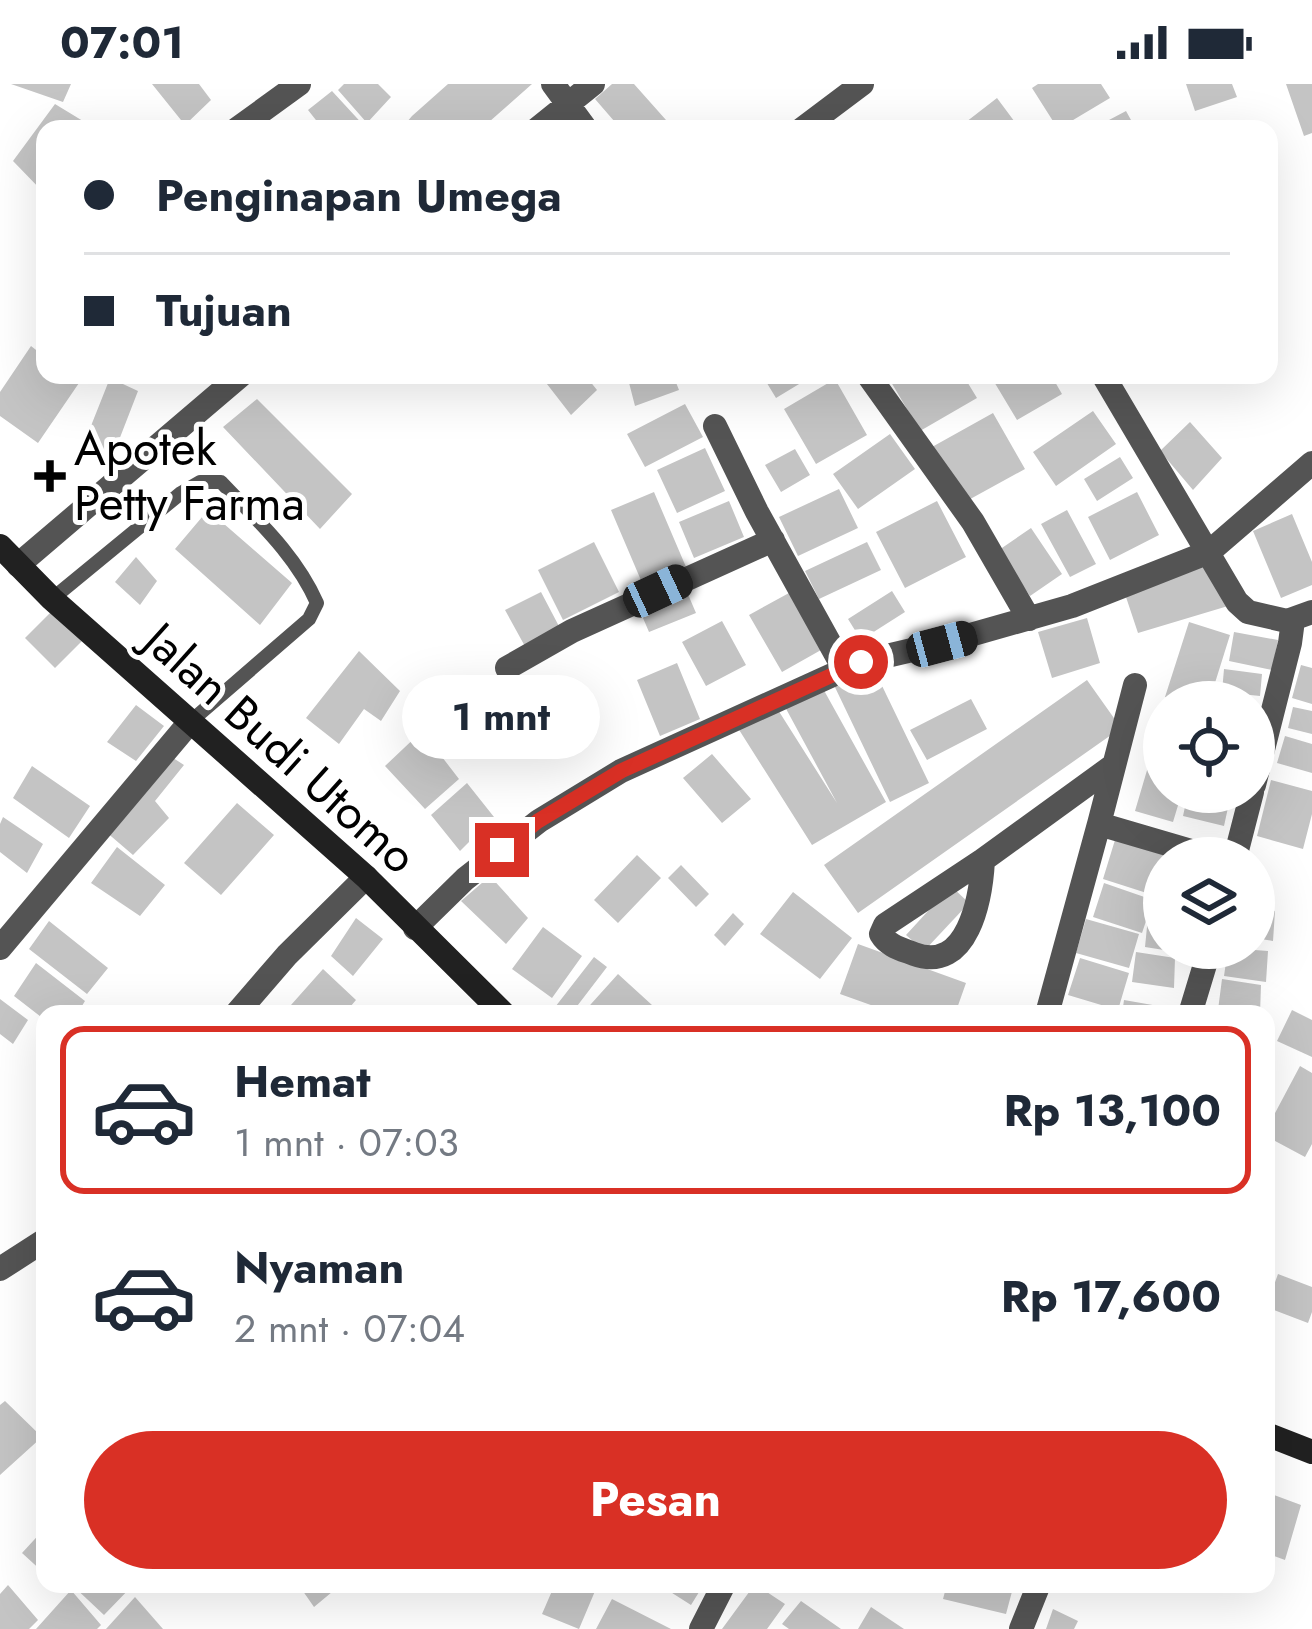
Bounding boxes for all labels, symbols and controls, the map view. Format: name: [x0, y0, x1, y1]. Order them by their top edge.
text: 07:01: [60, 10, 184, 75]
text: Penginapan Umega: [156, 163, 562, 228]
text: Tujuan: [156, 278, 292, 343]
place label: Apotek Petty Farma: [74, 414, 305, 538]
marker: Apotek Petty Farma: [37, 463, 63, 489]
car: [618, 559, 698, 623]
street label: Jalan Budi Utomo: [125, 603, 432, 890]
car: [903, 617, 981, 671]
route start: [834, 635, 888, 689]
callout: 1 mnt: [403, 676, 601, 760]
map controls: [1143, 681, 1275, 969]
button: locate: [1143, 681, 1275, 813]
text: 1 mnt: [452, 688, 550, 745]
route end: [475, 823, 529, 877]
button: layers: [1143, 837, 1275, 969]
text: Hemat: [234, 1049, 371, 1114]
icon: car: [90, 1056, 198, 1164]
text: Rp 13,100: [1003, 1078, 1221, 1143]
text: 1 mnt · 07:03: [234, 1114, 459, 1171]
text: Nyaman: [234, 1235, 404, 1300]
icon: car: [90, 1242, 198, 1350]
text: Rp 17,600: [1001, 1264, 1221, 1329]
text: 2 mnt · 07:04: [234, 1300, 465, 1357]
button: Pesan: [84, 1431, 1227, 1569]

